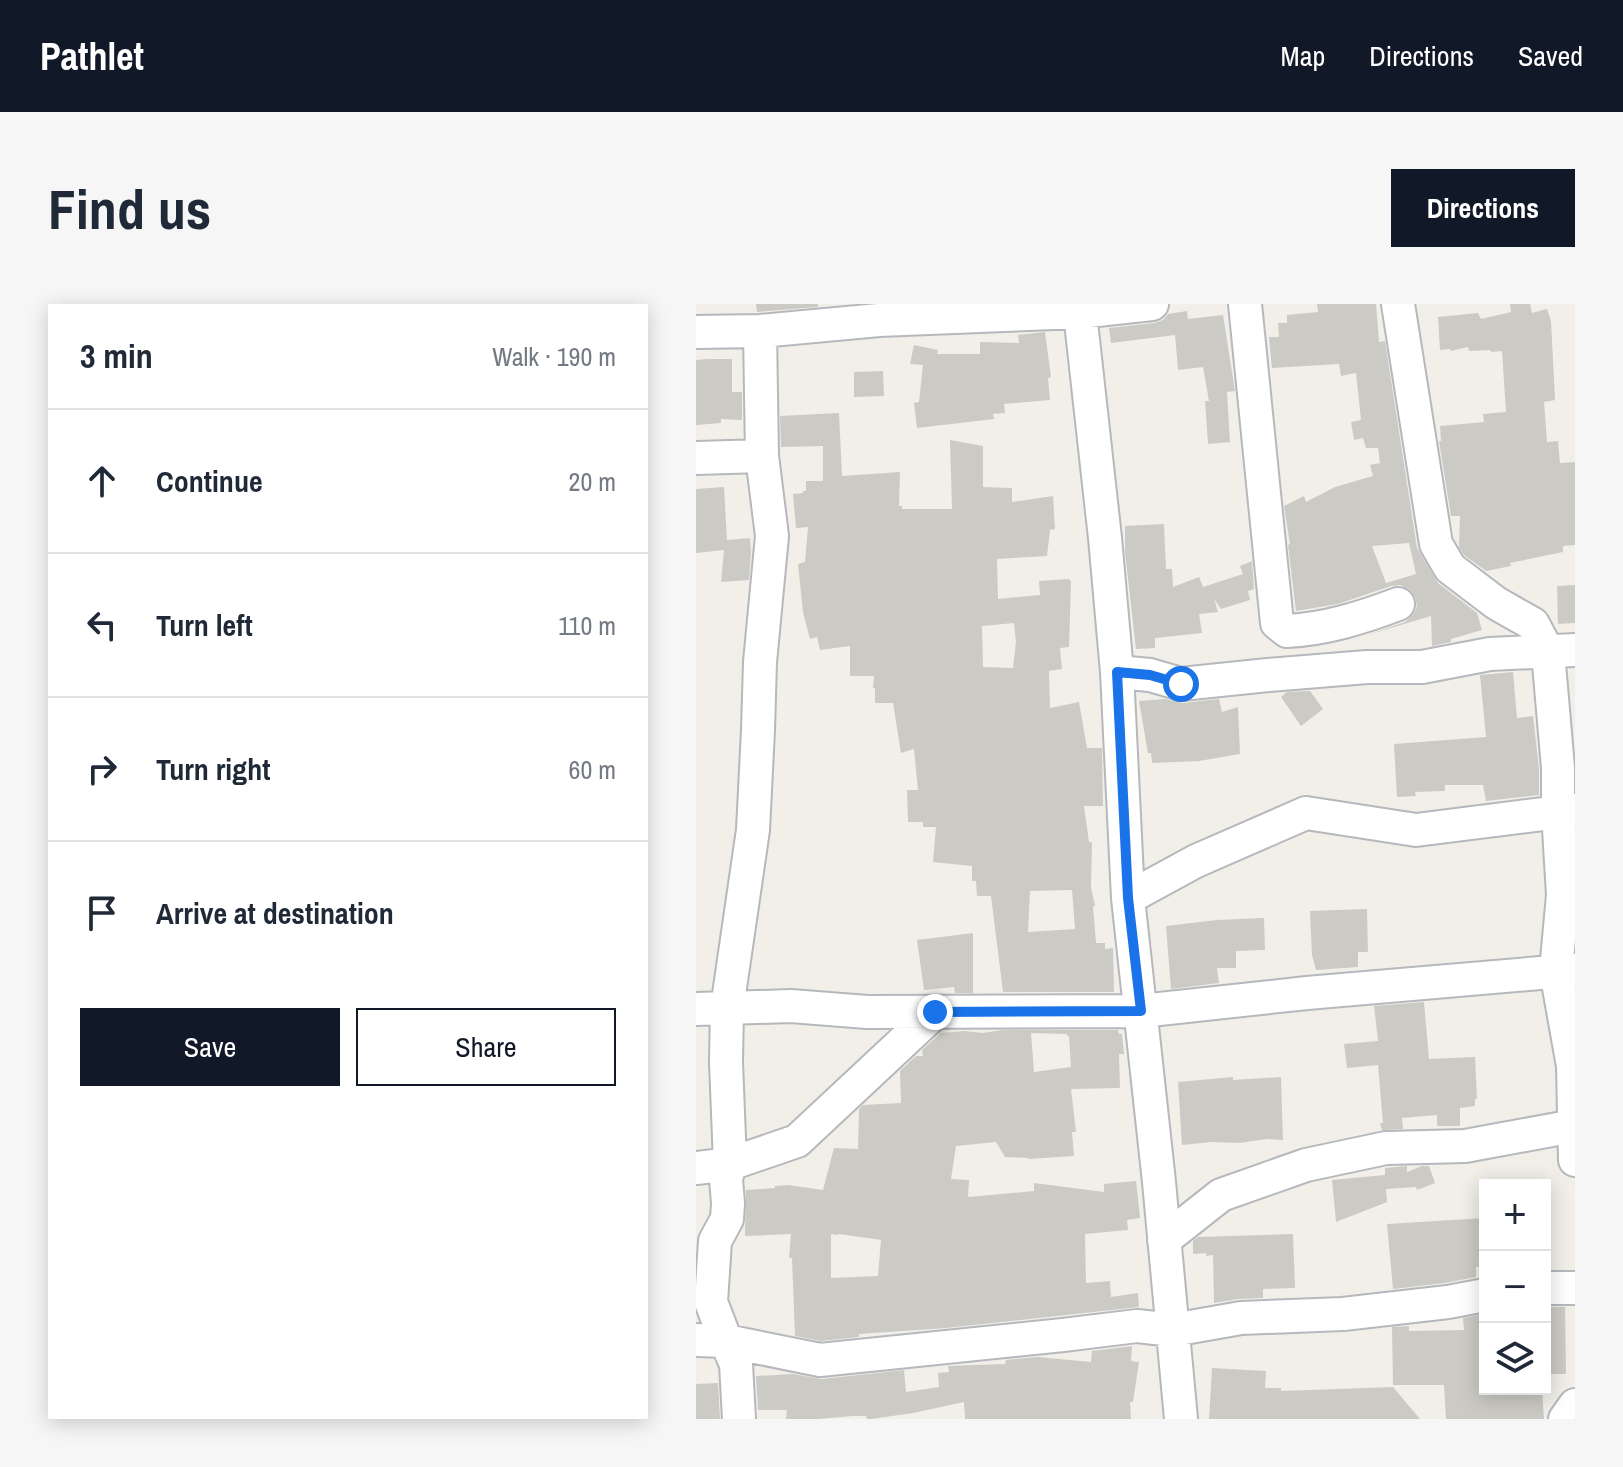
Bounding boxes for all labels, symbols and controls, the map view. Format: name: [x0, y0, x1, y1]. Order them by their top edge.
text: Pathlet: [40, 31, 144, 82]
text: Map: [1281, 37, 1325, 75]
text: Directions: [1369, 37, 1474, 75]
text: Saved: [1518, 37, 1583, 75]
button: Directions: [1391, 169, 1575, 247]
text: Find us: [48, 171, 211, 246]
text: 3 min: [80, 333, 153, 379]
text: Walk · 190 m: [492, 339, 616, 374]
icon: ahead: [80, 459, 124, 503]
text: Continue: [156, 461, 263, 501]
text: 20 m: [569, 464, 616, 499]
icon: left: [80, 603, 124, 647]
text: Turn left: [156, 605, 253, 645]
text: 110 m: [558, 608, 616, 643]
route start: [1163, 666, 1199, 702]
icon: right: [80, 747, 124, 791]
text: Turn right: [156, 749, 270, 789]
text: 60 m: [569, 752, 616, 787]
icon: arrive: [80, 891, 124, 935]
text: Arrive at destination: [156, 893, 394, 933]
route end: [917, 994, 953, 1030]
button: Save: [80, 1008, 340, 1086]
button: Share: [356, 1008, 616, 1086]
map controls: [1479, 1179, 1551, 1395]
button: +: [1479, 1179, 1551, 1251]
button: −: [1479, 1251, 1551, 1323]
button: layers: [1479, 1323, 1551, 1395]

